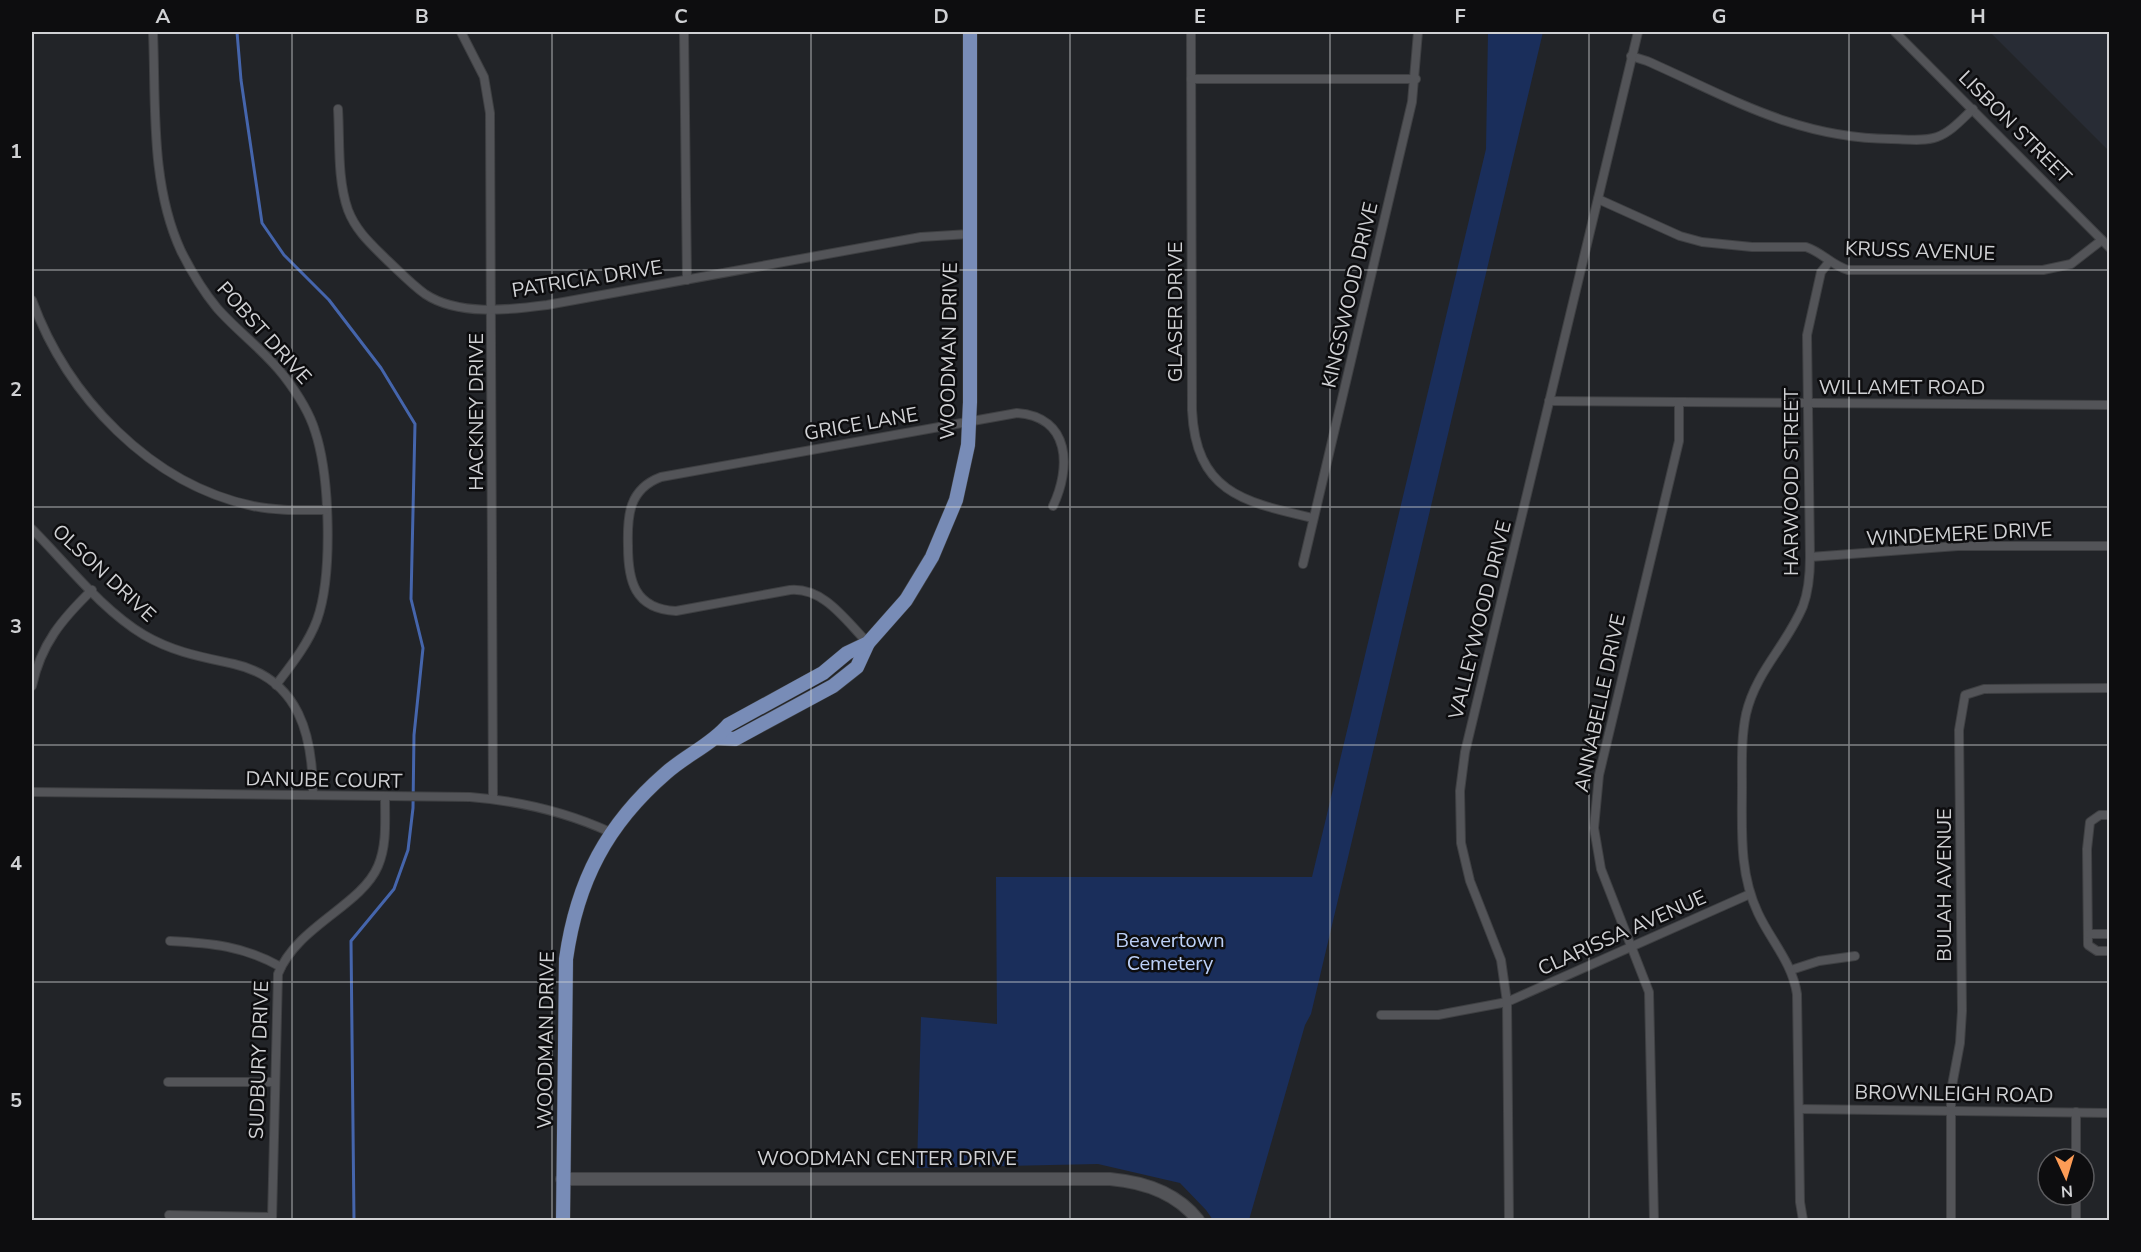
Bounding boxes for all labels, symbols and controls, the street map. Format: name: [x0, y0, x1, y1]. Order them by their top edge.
text: A: [156, 3, 171, 30]
text: B: [415, 3, 429, 30]
text: C: [674, 3, 688, 30]
text: D: [933, 3, 949, 30]
text: E: [1194, 3, 1206, 30]
text: F: [1454, 3, 1466, 30]
text: G: [1712, 3, 1726, 30]
text: H: [1970, 3, 1986, 30]
street label: LISBON STREET: [1953, 65, 2077, 189]
text: 1: [10, 138, 22, 165]
street label: KINGSWOOD DRIVE: [1315, 199, 1385, 391]
street label: KRUSS AVENUE: [1845, 235, 1995, 267]
street label: GLASER DRIVE: [1162, 242, 1189, 382]
street label: PATRICIA DRIVE: [510, 254, 664, 304]
street label: WOODMAN DRIVE: [934, 262, 964, 440]
street label: POBST DRIVE: [211, 276, 317, 390]
street label: HACKNEY DRIVE: [463, 333, 490, 491]
street label: WILLAMET ROAD: [1819, 374, 1985, 401]
text: 2: [10, 376, 22, 403]
street label: HARWOOD STREET: [1778, 388, 1805, 576]
street label: GRICE LANE: [802, 401, 920, 447]
street label: WINDEMERE DRIVE: [1865, 516, 2053, 552]
street label: OLSON DRIVE: [46, 518, 162, 628]
street label: VALLEYWOOD DRIVE: [1442, 518, 1518, 723]
street label: ANNABELLE DRIVE: [1568, 612, 1632, 794]
text: 3: [10, 613, 22, 640]
street label: DANUBE COURT: [245, 765, 403, 795]
street label: BULAH AVENUE: [1931, 808, 1958, 962]
text: 4: [10, 850, 22, 877]
street label: CLARISSA AVENUE: [1534, 884, 1710, 982]
park label: Beavertown Cemetery: [1115, 927, 1225, 977]
street label: WOODMAN DRIVE: [531, 951, 561, 1129]
street label: SUDBURY DRIVE: [243, 980, 275, 1140]
street label: BROWNLEIGH ROAD: [1854, 1079, 2054, 1109]
text: 5: [10, 1087, 22, 1114]
street label: WOODMAN CENTER DRIVE: [757, 1145, 1017, 1172]
north arrow: [2036, 1147, 2096, 1207]
text: N: [2060, 1180, 2074, 1202]

